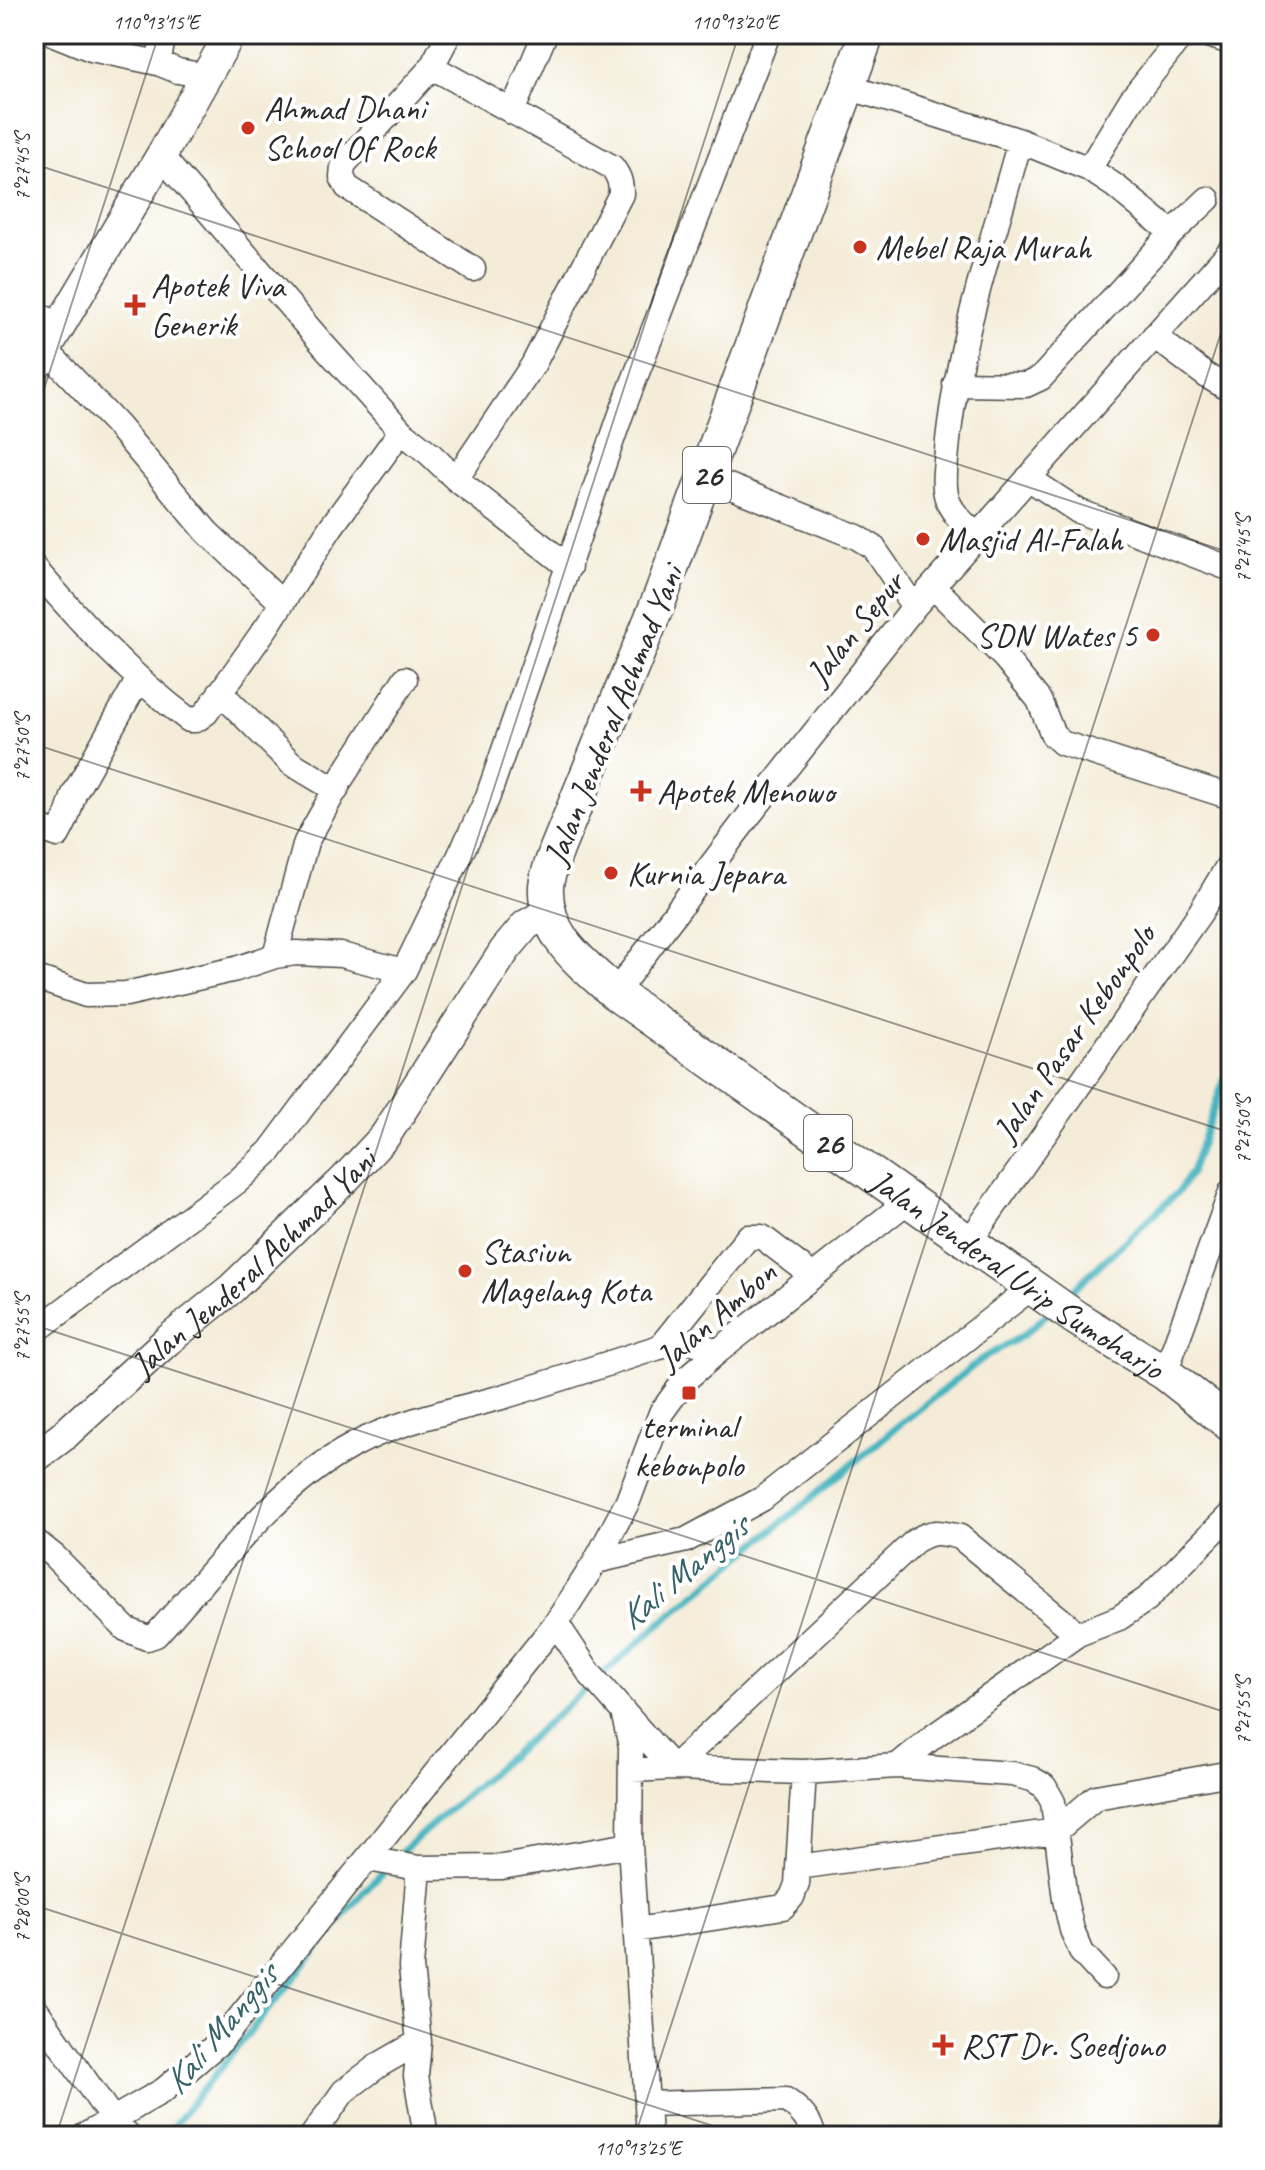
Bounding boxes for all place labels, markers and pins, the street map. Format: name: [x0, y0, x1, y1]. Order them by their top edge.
place label: Ahmad Dhani School Of Rock: [264, 87, 438, 169]
marker: Ahmad Dhani School Of Rock: [239, 119, 257, 137]
place label: Mebel Raja Murah: [876, 226, 1092, 269]
marker: Mebel Raja Murah: [851, 238, 869, 256]
place label: Apotek Viva Generik: [151, 264, 287, 346]
marker: Apotek Viva Generik: [126, 296, 144, 314]
place label: Masjid Al-Falah: [939, 518, 1124, 561]
marker: Masjid Al-Falah: [914, 530, 932, 548]
place label: SDN Wates 5: [977, 614, 1139, 657]
marker: SDN Wates 5: [1144, 626, 1162, 644]
place label: Apotek Menowo: [657, 770, 838, 813]
marker: Apotek Menowo: [632, 782, 650, 800]
place label: Kurnia Jepara: [627, 852, 787, 895]
marker: Kurnia Jepara: [602, 864, 620, 882]
place label: Stasiun Magelang Kota: [481, 1230, 653, 1312]
marker: Stasiun Magelang Kota: [456, 1262, 474, 1280]
marker: terminal kebonpolo: [680, 1384, 698, 1402]
place label: terminal kebonpolo: [635, 1405, 745, 1487]
place label: RST Dr. Soedjono: [961, 2024, 1167, 2067]
marker: RST Dr. Soedjono: [932, 2034, 954, 2056]

